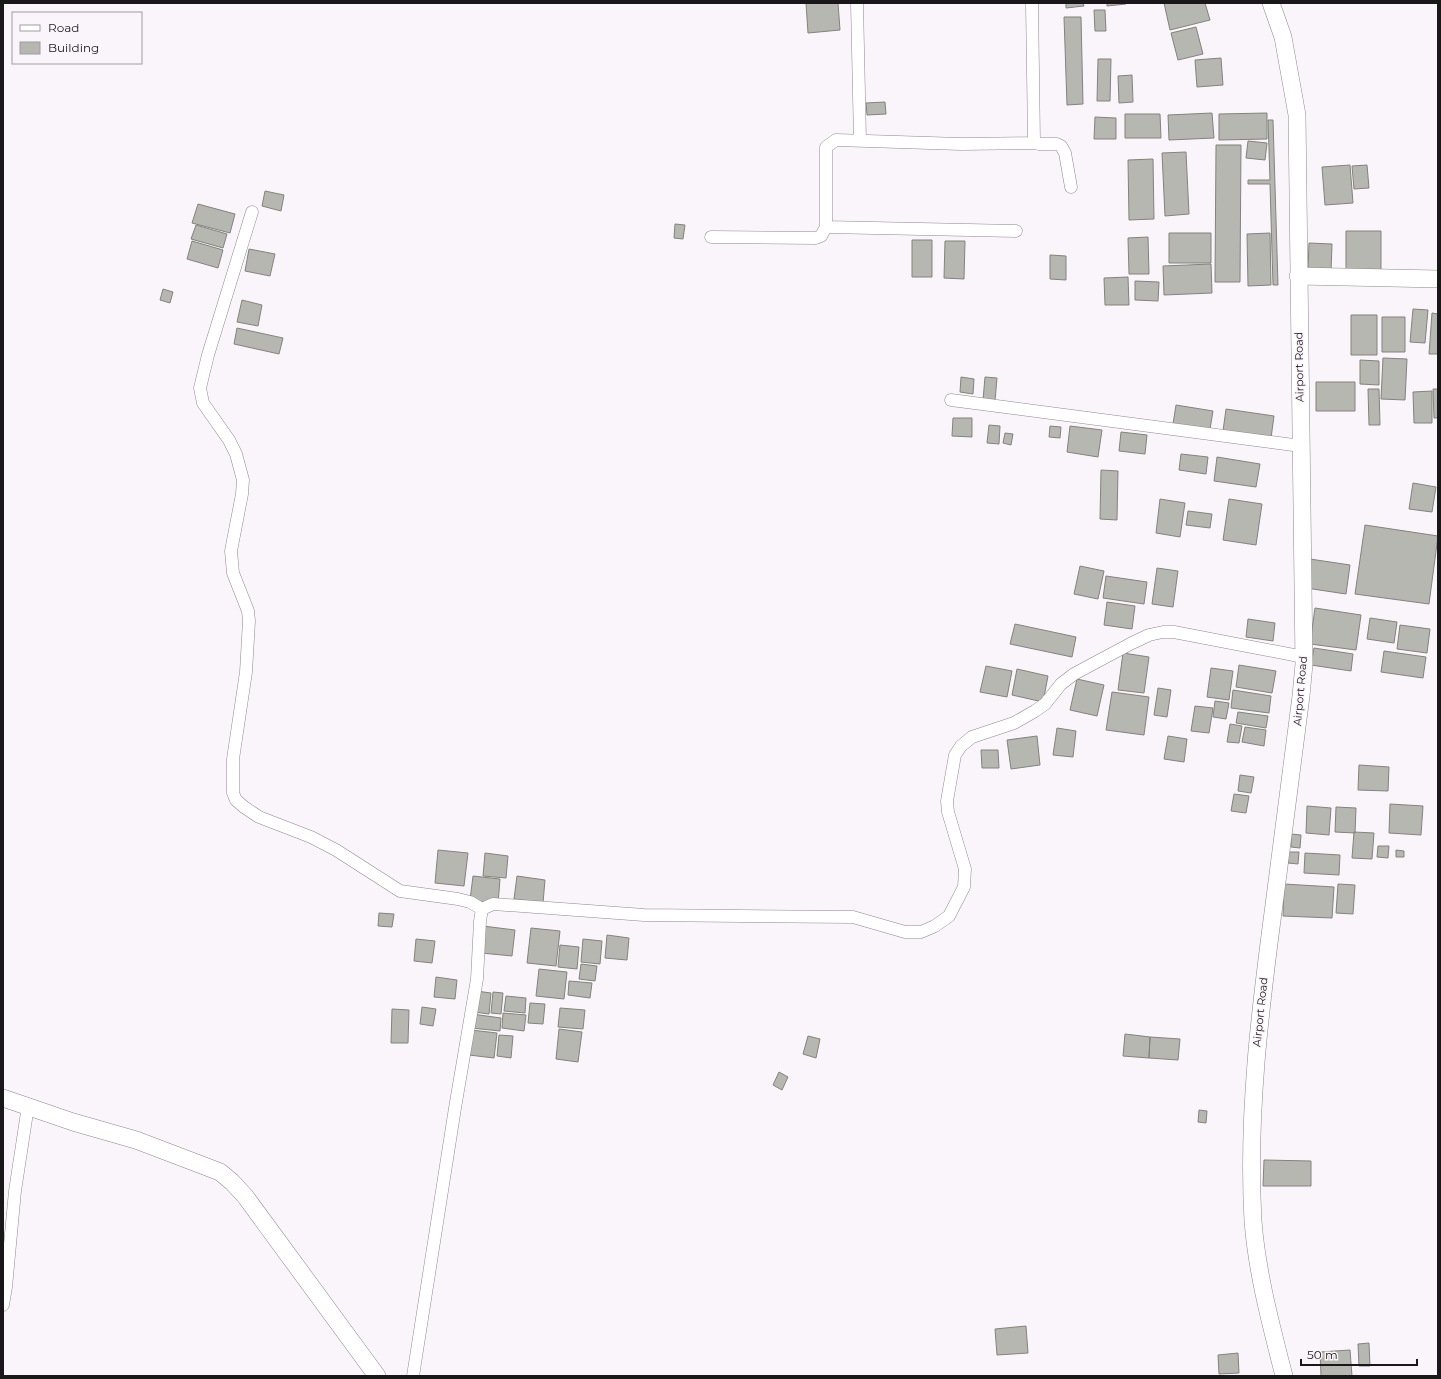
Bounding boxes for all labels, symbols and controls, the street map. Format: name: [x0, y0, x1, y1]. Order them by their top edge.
legend: [12, 12, 142, 64]
text: Road: [48, 20, 79, 35]
text: Building: [48, 40, 99, 55]
street label: Airport Road: [1291, 332, 1307, 402]
street label: Airport Road: [1290, 655, 1310, 727]
street label: Airport Road: [1249, 976, 1271, 1048]
scale bar: [1301, 1341, 1417, 1367]
text: 50 m: [1307, 1347, 1338, 1362]

